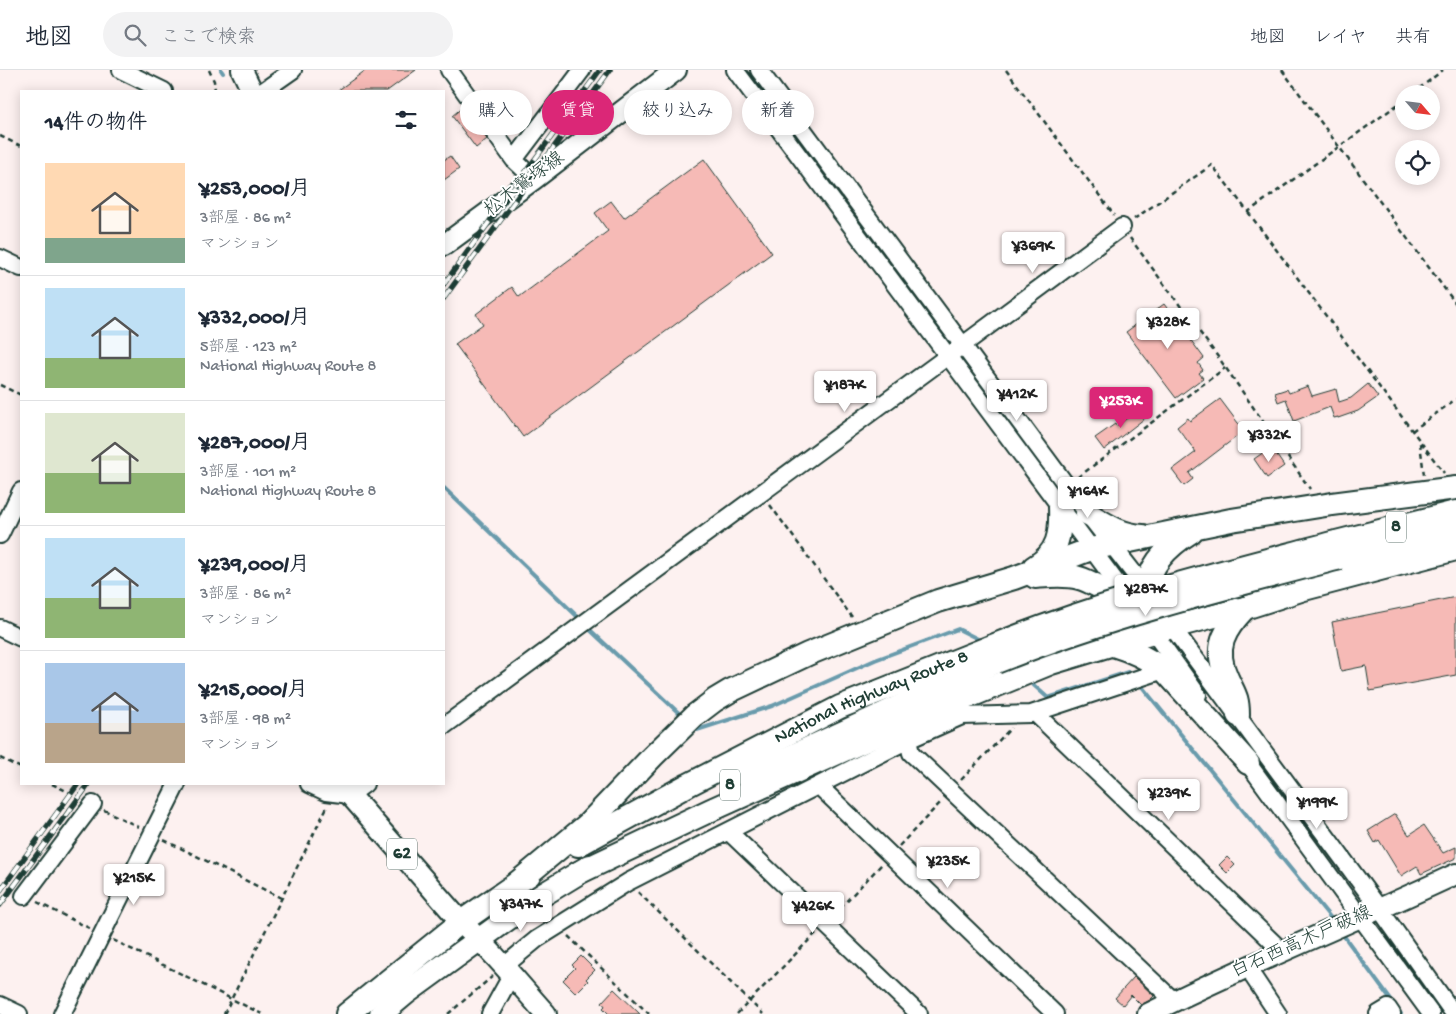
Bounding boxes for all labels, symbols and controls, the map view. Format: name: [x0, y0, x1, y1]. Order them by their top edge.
search box: [103, 12, 453, 57]
icon: search: [121, 21, 149, 49]
text: 地図: [25, 25, 73, 54]
text: ここで検索: [161, 27, 256, 50]
text: 地図: [1250, 28, 1286, 49]
text: レイヤ: [1314, 28, 1367, 49]
text: 共有: [1395, 28, 1431, 49]
north arrow: [1395, 85, 1440, 130]
map controls: [1395, 85, 1440, 185]
chip: 購入: [460, 90, 532, 135]
chip: 賃貸: [542, 90, 614, 135]
chip: 絞り込み: [624, 90, 732, 135]
chip: 新着: [742, 90, 814, 135]
icon: filters: [392, 106, 420, 134]
text: 14件の物件: [45, 112, 147, 137]
button: locate: [1395, 140, 1440, 185]
street label: 松木鷲塚線: [480, 146, 570, 223]
text: ¥253,000/月: [200, 178, 310, 203]
icon: home: [85, 183, 145, 243]
text: 3部屋 · 86 m²: [200, 210, 291, 229]
pin: ¥369K: [998, 232, 1068, 274]
text: マンション: [200, 236, 279, 255]
text: ¥369K: [1013, 238, 1053, 257]
text: ¥332,000/月: [200, 307, 310, 332]
icon: home: [85, 308, 145, 368]
pin: ¥328K: [1133, 308, 1203, 350]
text: ¥328K: [1147, 314, 1189, 333]
text: 5部屋 · 123 m²: [200, 339, 297, 358]
text: National Highway Route 8: [200, 358, 376, 377]
pin: ¥187K: [810, 370, 880, 413]
text: ¥187K: [825, 377, 865, 396]
pin: ¥412K: [982, 380, 1052, 422]
text: ¥412K: [998, 386, 1036, 405]
pin: ¥253K: [1086, 386, 1156, 429]
text: ¥253K: [1101, 393, 1141, 412]
pin: ¥332K: [1234, 420, 1304, 463]
text: ¥332K: [1249, 427, 1289, 446]
text: ¥287,000/月: [200, 432, 311, 457]
icon: home: [85, 433, 145, 493]
text: 3部屋 · 101 m²: [200, 464, 296, 483]
pin: ¥164K: [1053, 476, 1123, 519]
text: National Highway Route 8: [200, 483, 376, 502]
text: ¥164K: [1069, 483, 1107, 502]
road number: 8: [1386, 512, 1406, 542]
text: ¥239,000/月: [200, 554, 310, 579]
icon: home: [85, 558, 145, 618]
pin: ¥287K: [1111, 574, 1181, 617]
text: ¥287K: [1125, 581, 1167, 600]
text: 3部屋 · 86 m²: [200, 586, 291, 605]
text: マンション: [200, 612, 279, 631]
street label: National Highway Route 8: [771, 645, 972, 750]
text: ¥215,000/月: [200, 679, 308, 704]
icon: home: [85, 683, 145, 743]
text: 3部屋 · 98 m²: [200, 711, 291, 730]
text: マンション: [200, 737, 279, 756]
road number: 8: [720, 770, 740, 800]
pin: ¥239K: [1134, 778, 1204, 821]
text: ¥239K: [1149, 785, 1189, 804]
pin: ¥199K: [1282, 788, 1352, 830]
text: ¥199K: [1298, 794, 1336, 813]
road number: 62: [387, 839, 417, 870]
pin: ¥235K: [913, 846, 983, 889]
text: ¥235K: [928, 853, 968, 872]
pin: ¥215K: [99, 864, 169, 906]
text: ¥215K: [115, 870, 153, 889]
pin: ¥347K: [486, 890, 556, 932]
pin: ¥426K: [778, 892, 848, 934]
text: ¥347K: [501, 896, 541, 915]
text: ¥426K: [793, 898, 833, 917]
street label: 白石西高木戸破線: [1227, 901, 1376, 984]

